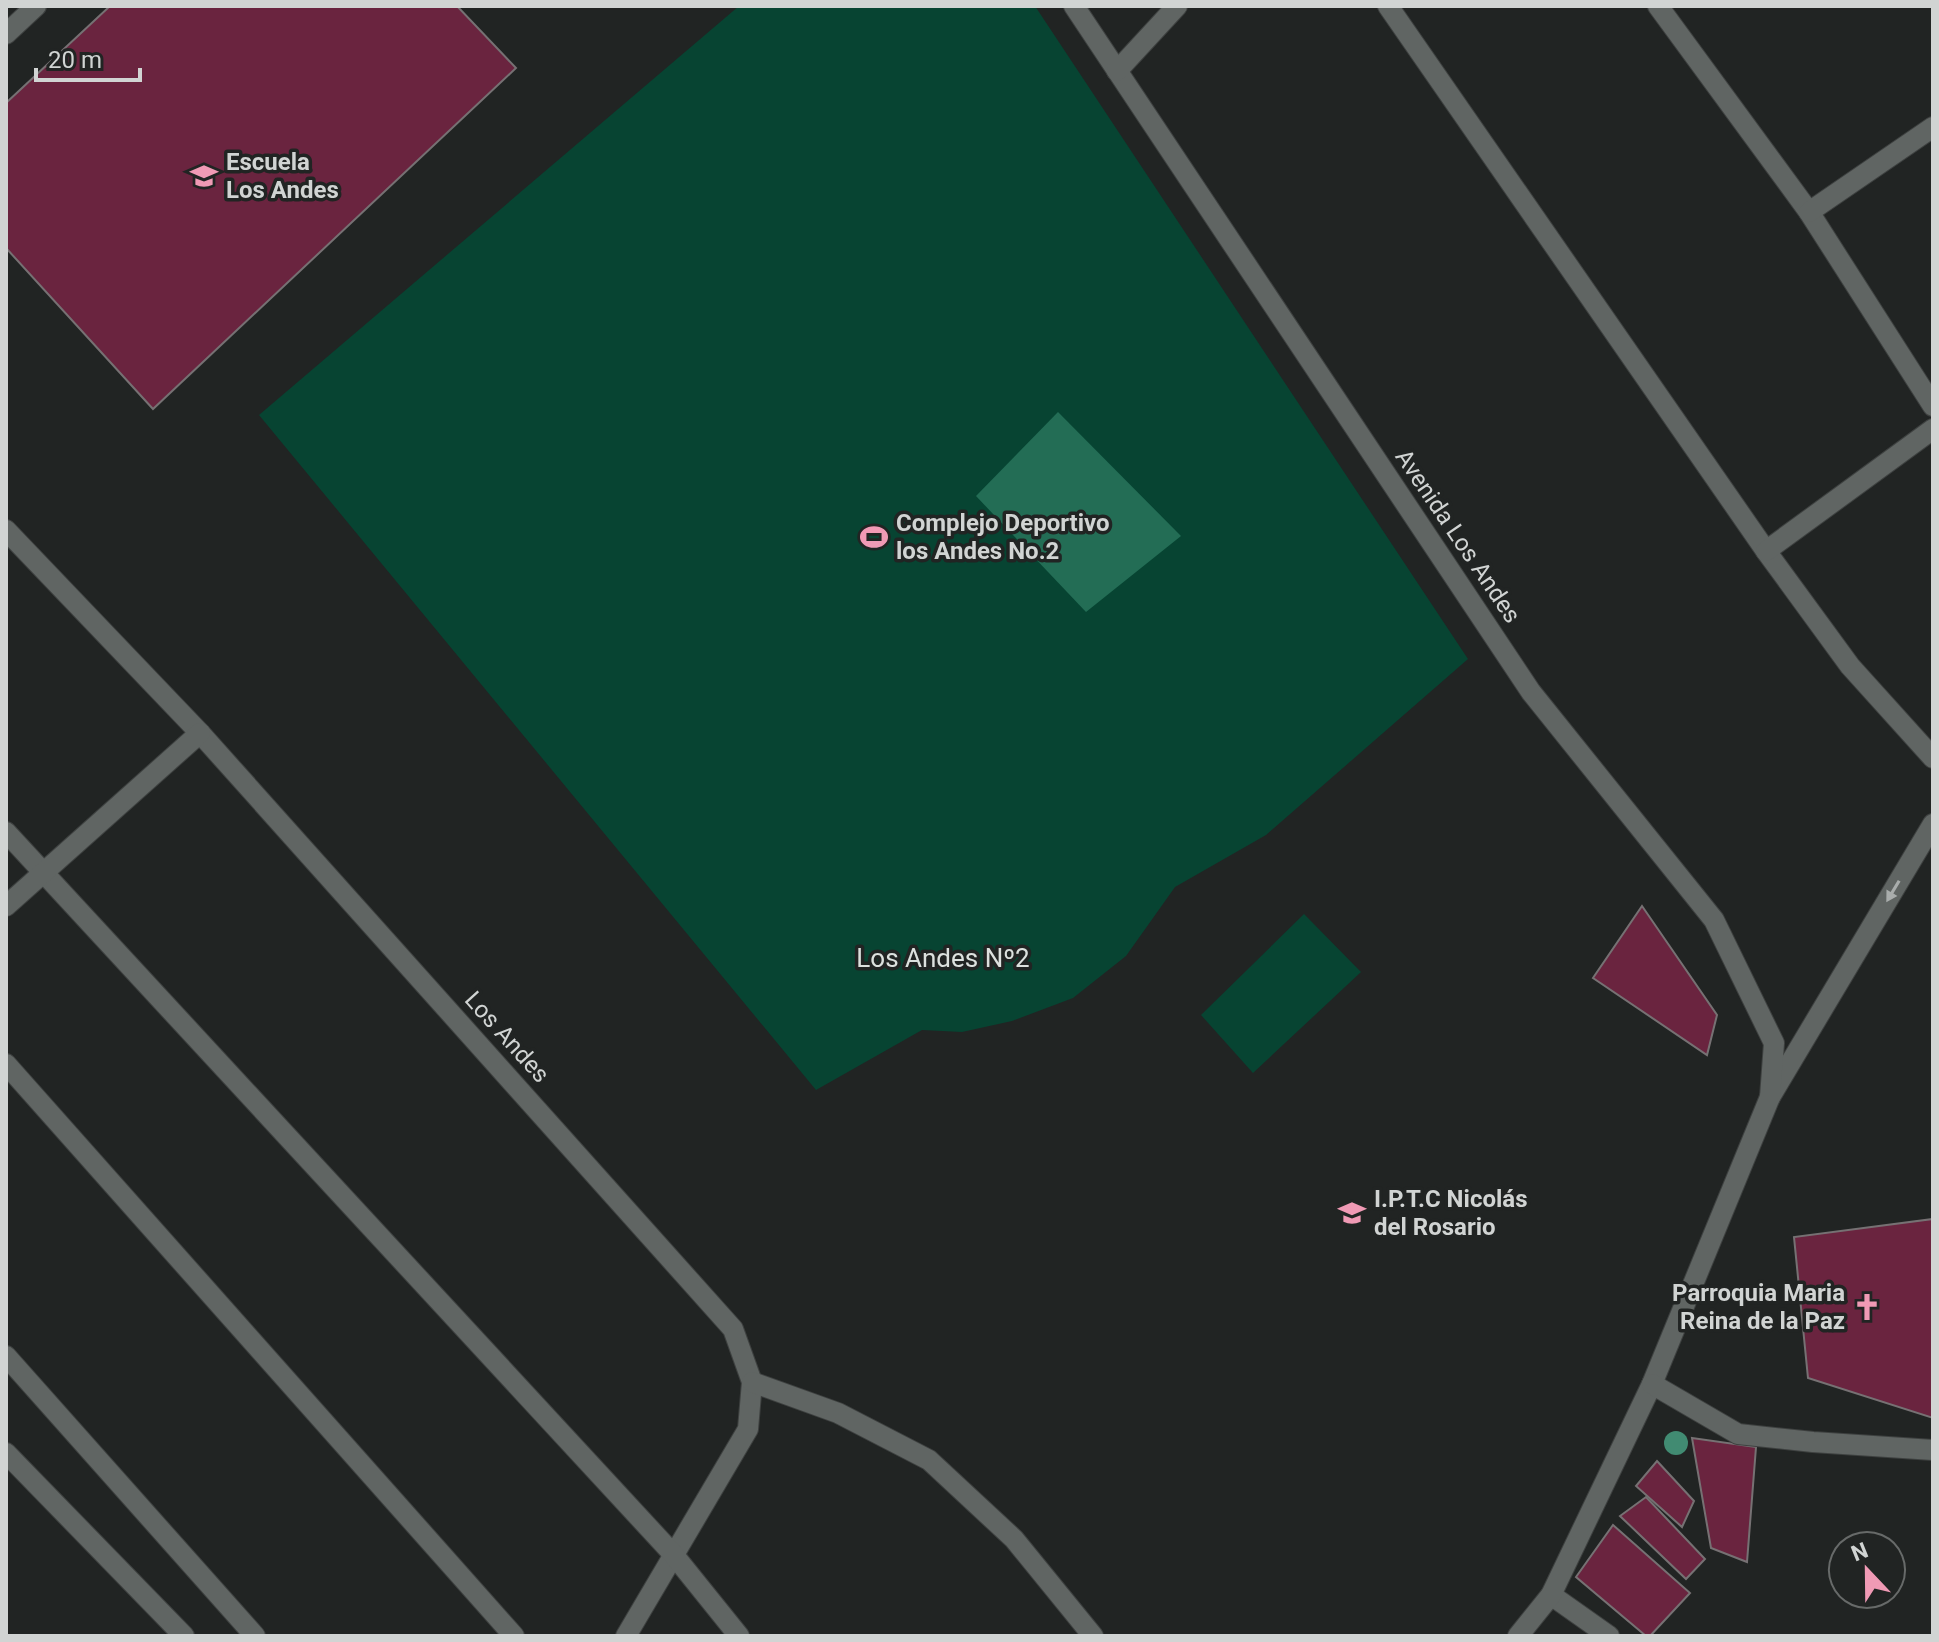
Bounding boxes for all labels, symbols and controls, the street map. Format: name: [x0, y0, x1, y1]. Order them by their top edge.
scale bar: [36, 32, 140, 82]
text: 20 m: [48, 46, 102, 74]
place label: Escuela Los Andes: [226, 148, 339, 204]
school or university icon: Escuela Los Andes: [189, 161, 219, 191]
street label: Avenida Los Andes: [1390, 444, 1526, 628]
place label: Complejo Deportivo los Andes No.2: [896, 509, 1110, 565]
sports icon: Complejo Deportivo los Andes No.2: [859, 522, 889, 552]
one-way arrow: [1886, 880, 1900, 902]
district label: Los Andes Nº2: [856, 943, 1030, 973]
street label: Los Andes: [459, 986, 555, 1088]
place label: I.P.T.C Nicolás del Rosario: [1374, 1185, 1527, 1241]
school or university icon: I.P.T.C Nicolás del Rosario: [1337, 1198, 1367, 1228]
place label: Parroquia Maria Reina de la Paz: [1672, 1279, 1845, 1335]
church icon: Parroquia Maria Reina de la Paz: [1852, 1292, 1882, 1322]
north arrow: [1827, 1530, 1907, 1610]
text: N: [1848, 1537, 1872, 1566]

